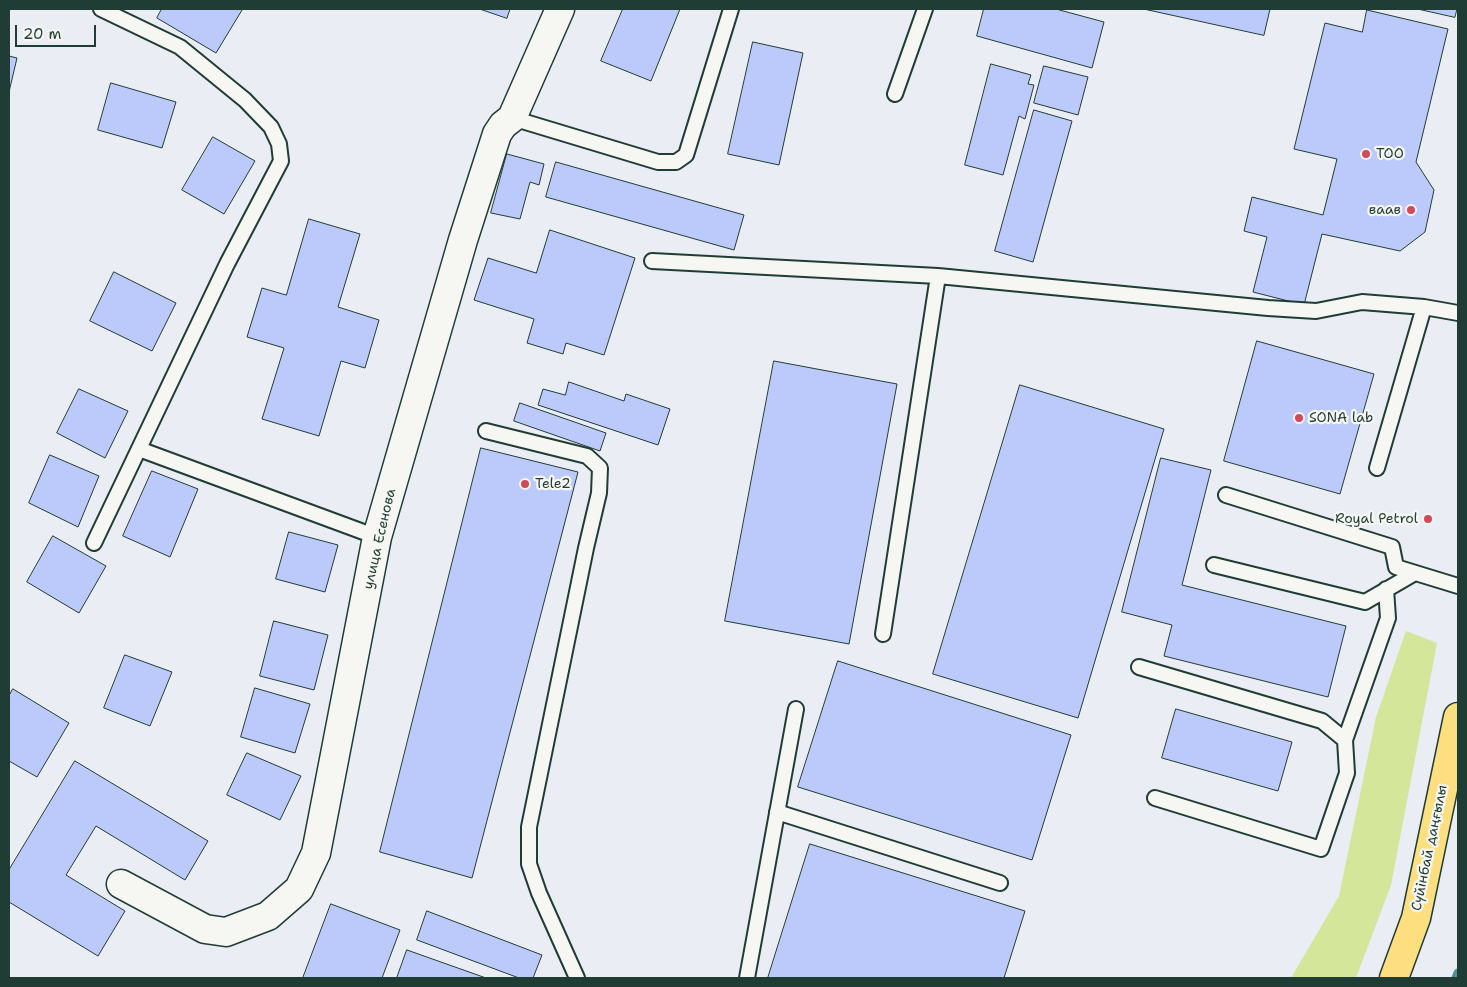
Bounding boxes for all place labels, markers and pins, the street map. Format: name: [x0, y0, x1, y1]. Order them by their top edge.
place label: ТОО: [1376, 146, 1404, 162]
marker: ТОО: [1360, 148, 1372, 160]
place label: ваав: [1369, 202, 1401, 218]
marker: ваав: [1405, 204, 1417, 216]
place label: SONA lab: [1309, 410, 1373, 426]
marker: SONA lab: [1293, 412, 1305, 424]
place label: Tele2: [535, 476, 571, 492]
marker: Tele2: [519, 478, 531, 490]
place label: Royal Petrol: [1335, 511, 1418, 527]
marker: Royal Petrol: [1422, 513, 1434, 525]

